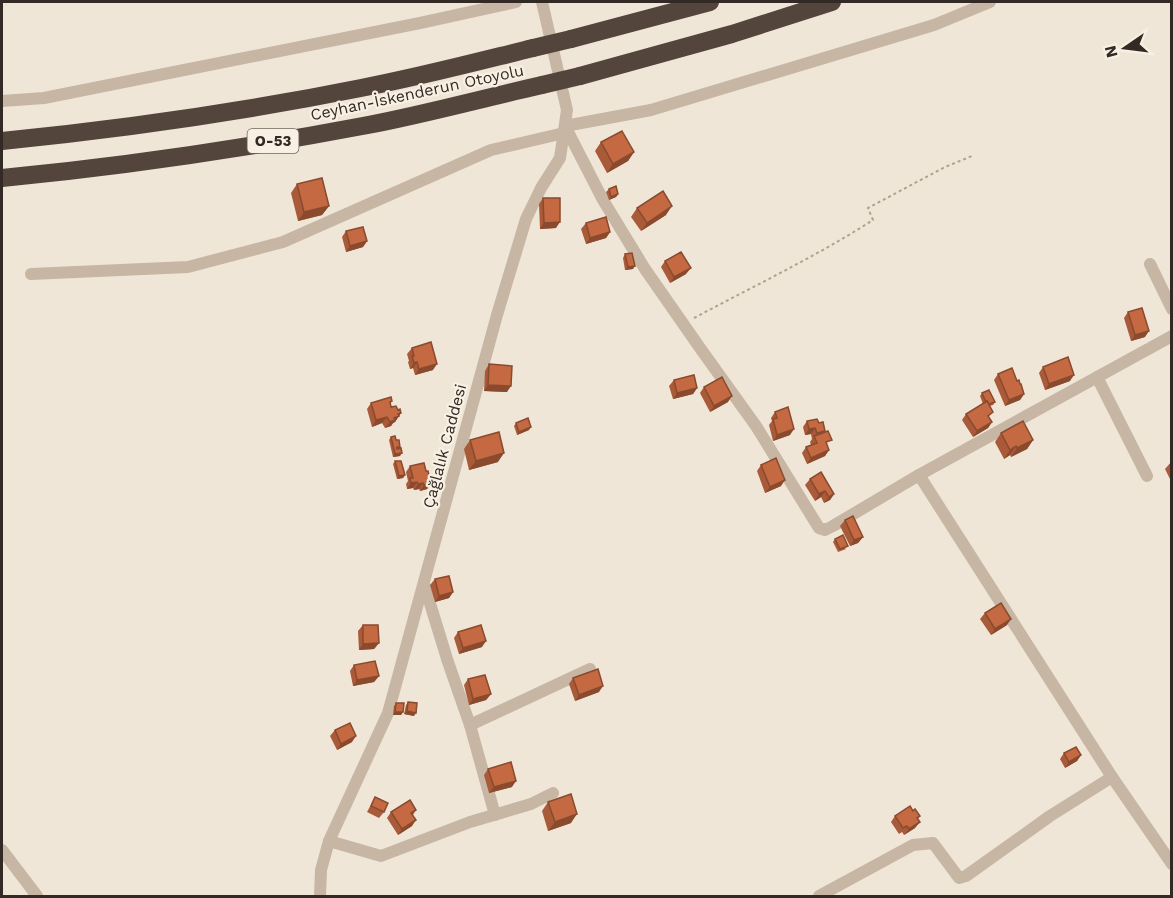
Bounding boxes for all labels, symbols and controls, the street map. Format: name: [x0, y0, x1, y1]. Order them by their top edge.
north arrow: [1095, 18, 1155, 78]
text: N: [1100, 43, 1122, 60]
street label: Ceyhan-İskenderun Otoyolu: [309, 61, 526, 124]
road number: O-53: [248, 129, 298, 153]
street label: Çağlalık Caddesi: [419, 382, 470, 510]

